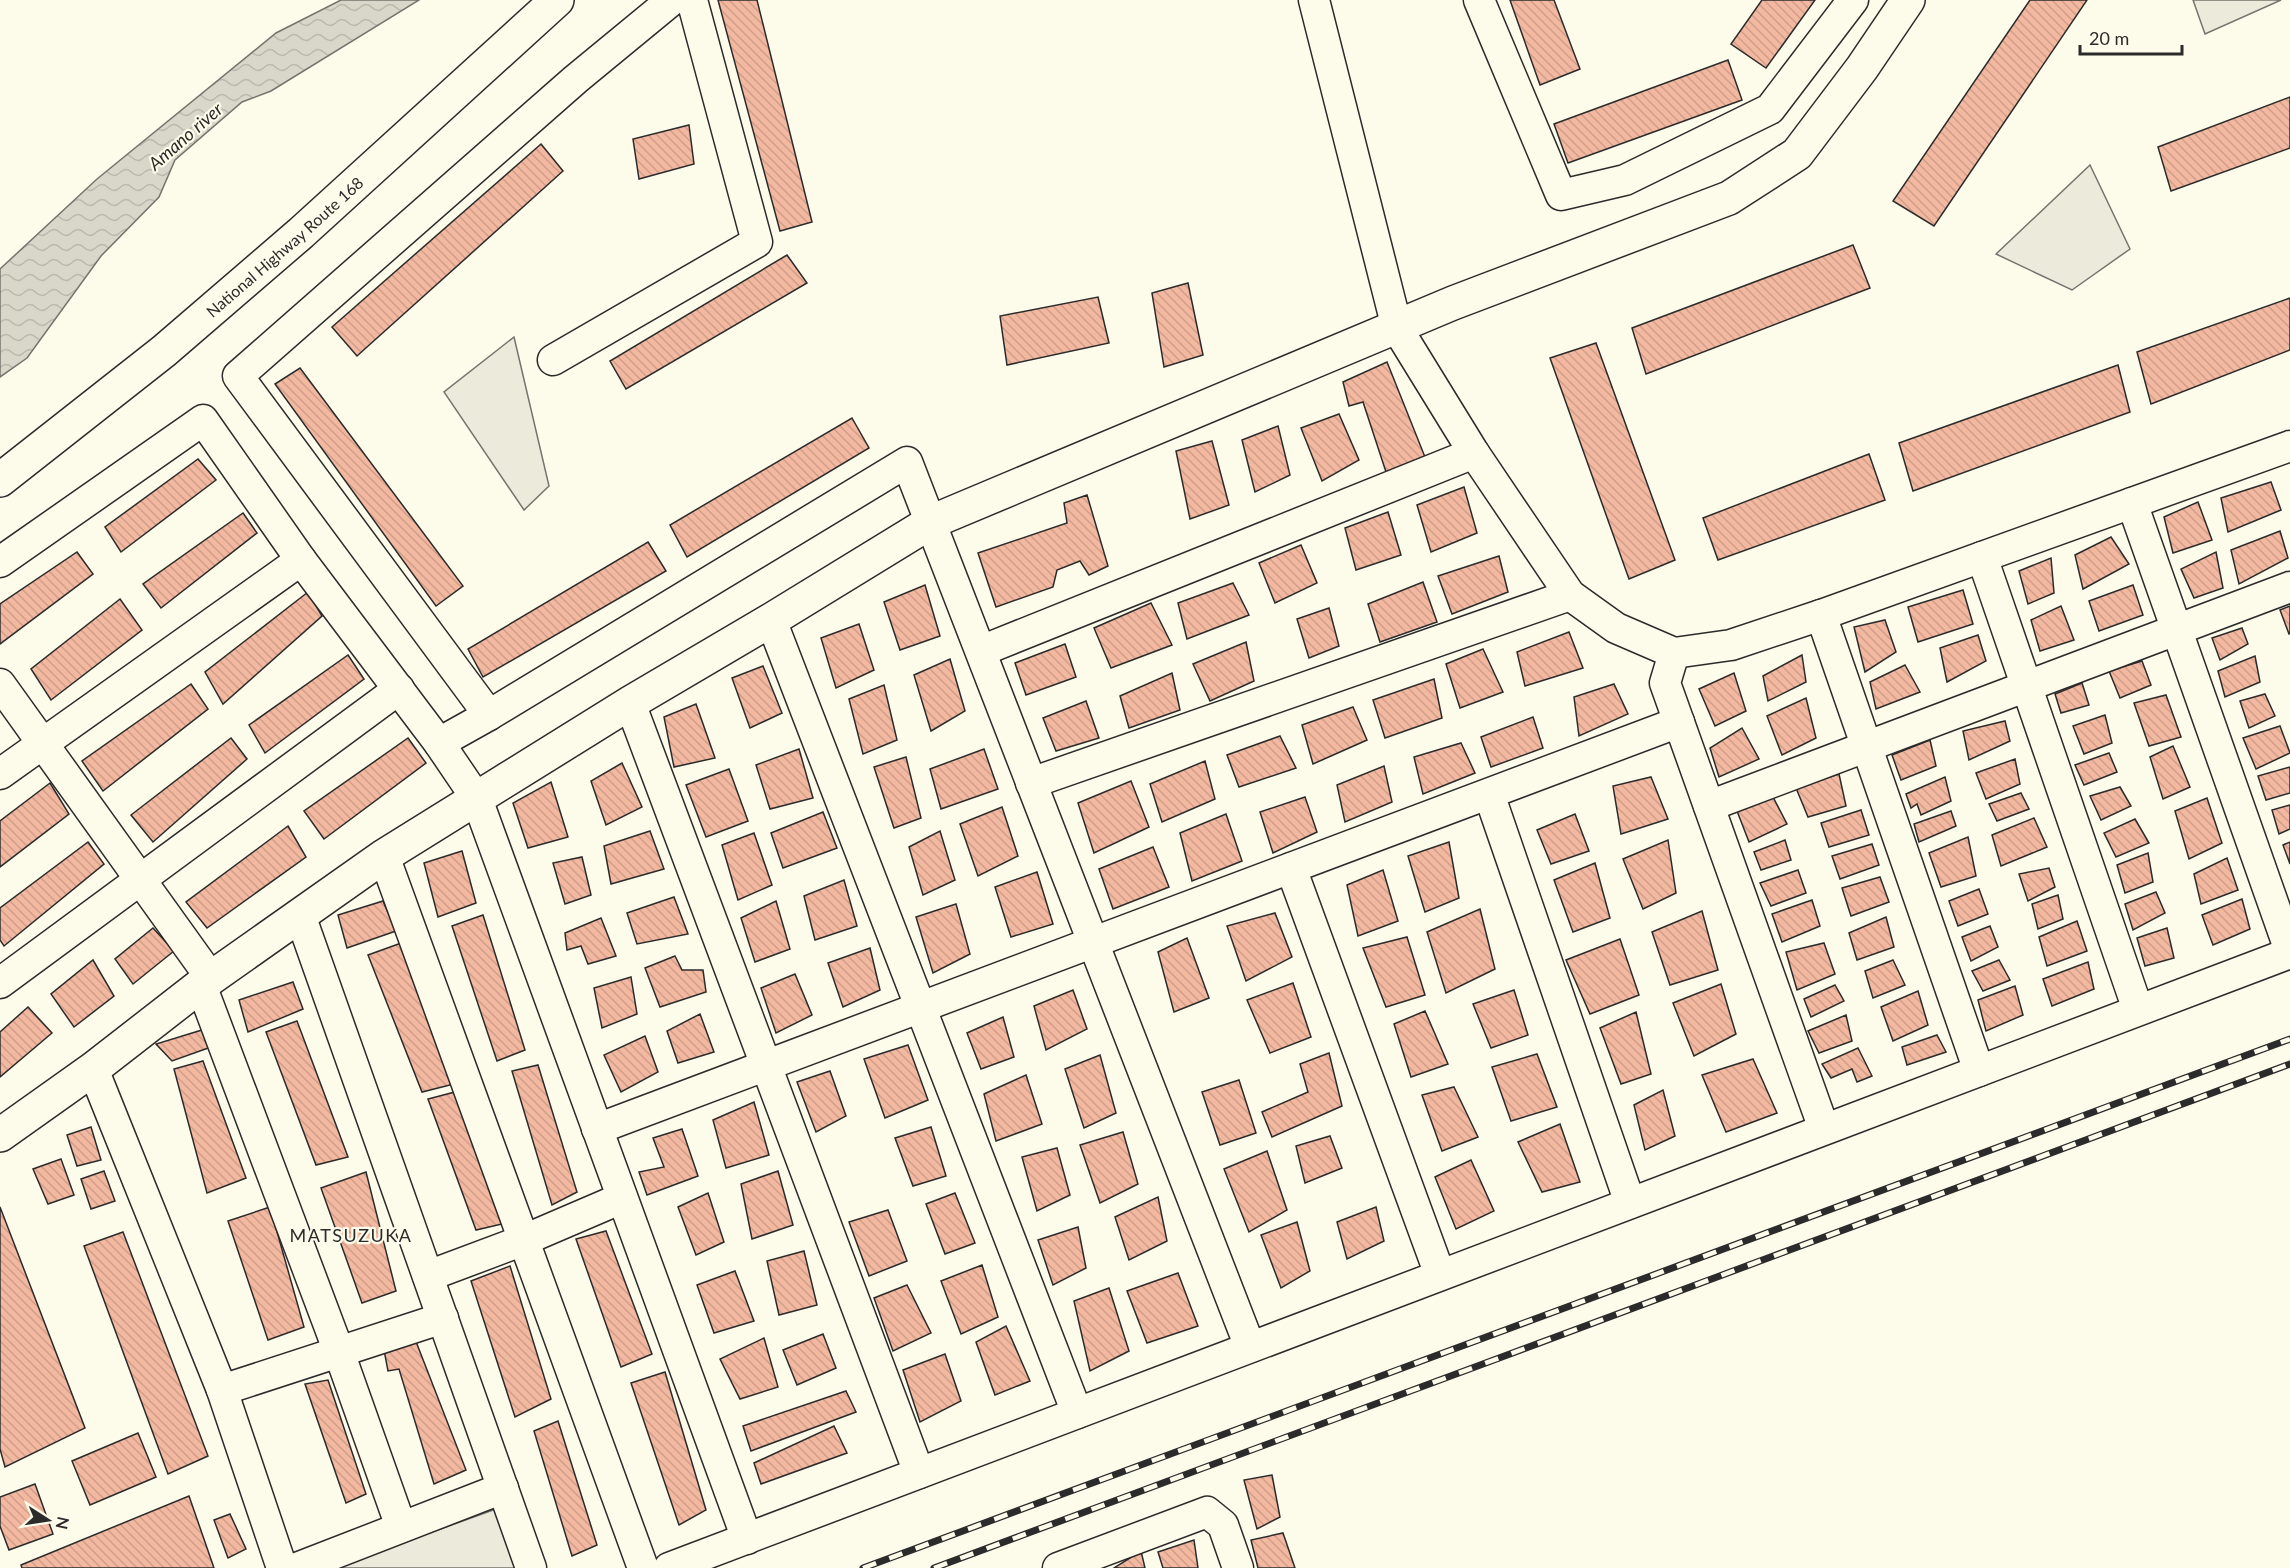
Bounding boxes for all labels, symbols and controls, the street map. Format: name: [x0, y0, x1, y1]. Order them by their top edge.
scale bar: [2080, 18, 2182, 56]
text: 20 m: [2089, 27, 2129, 49]
water label: Amano river: [143, 97, 227, 175]
street label: National Highway Route 168: [202, 172, 366, 320]
district label: MATSUZUKA: [290, 1224, 412, 1246]
north arrow: [18, 1490, 78, 1550]
text: N: [53, 1515, 74, 1531]

